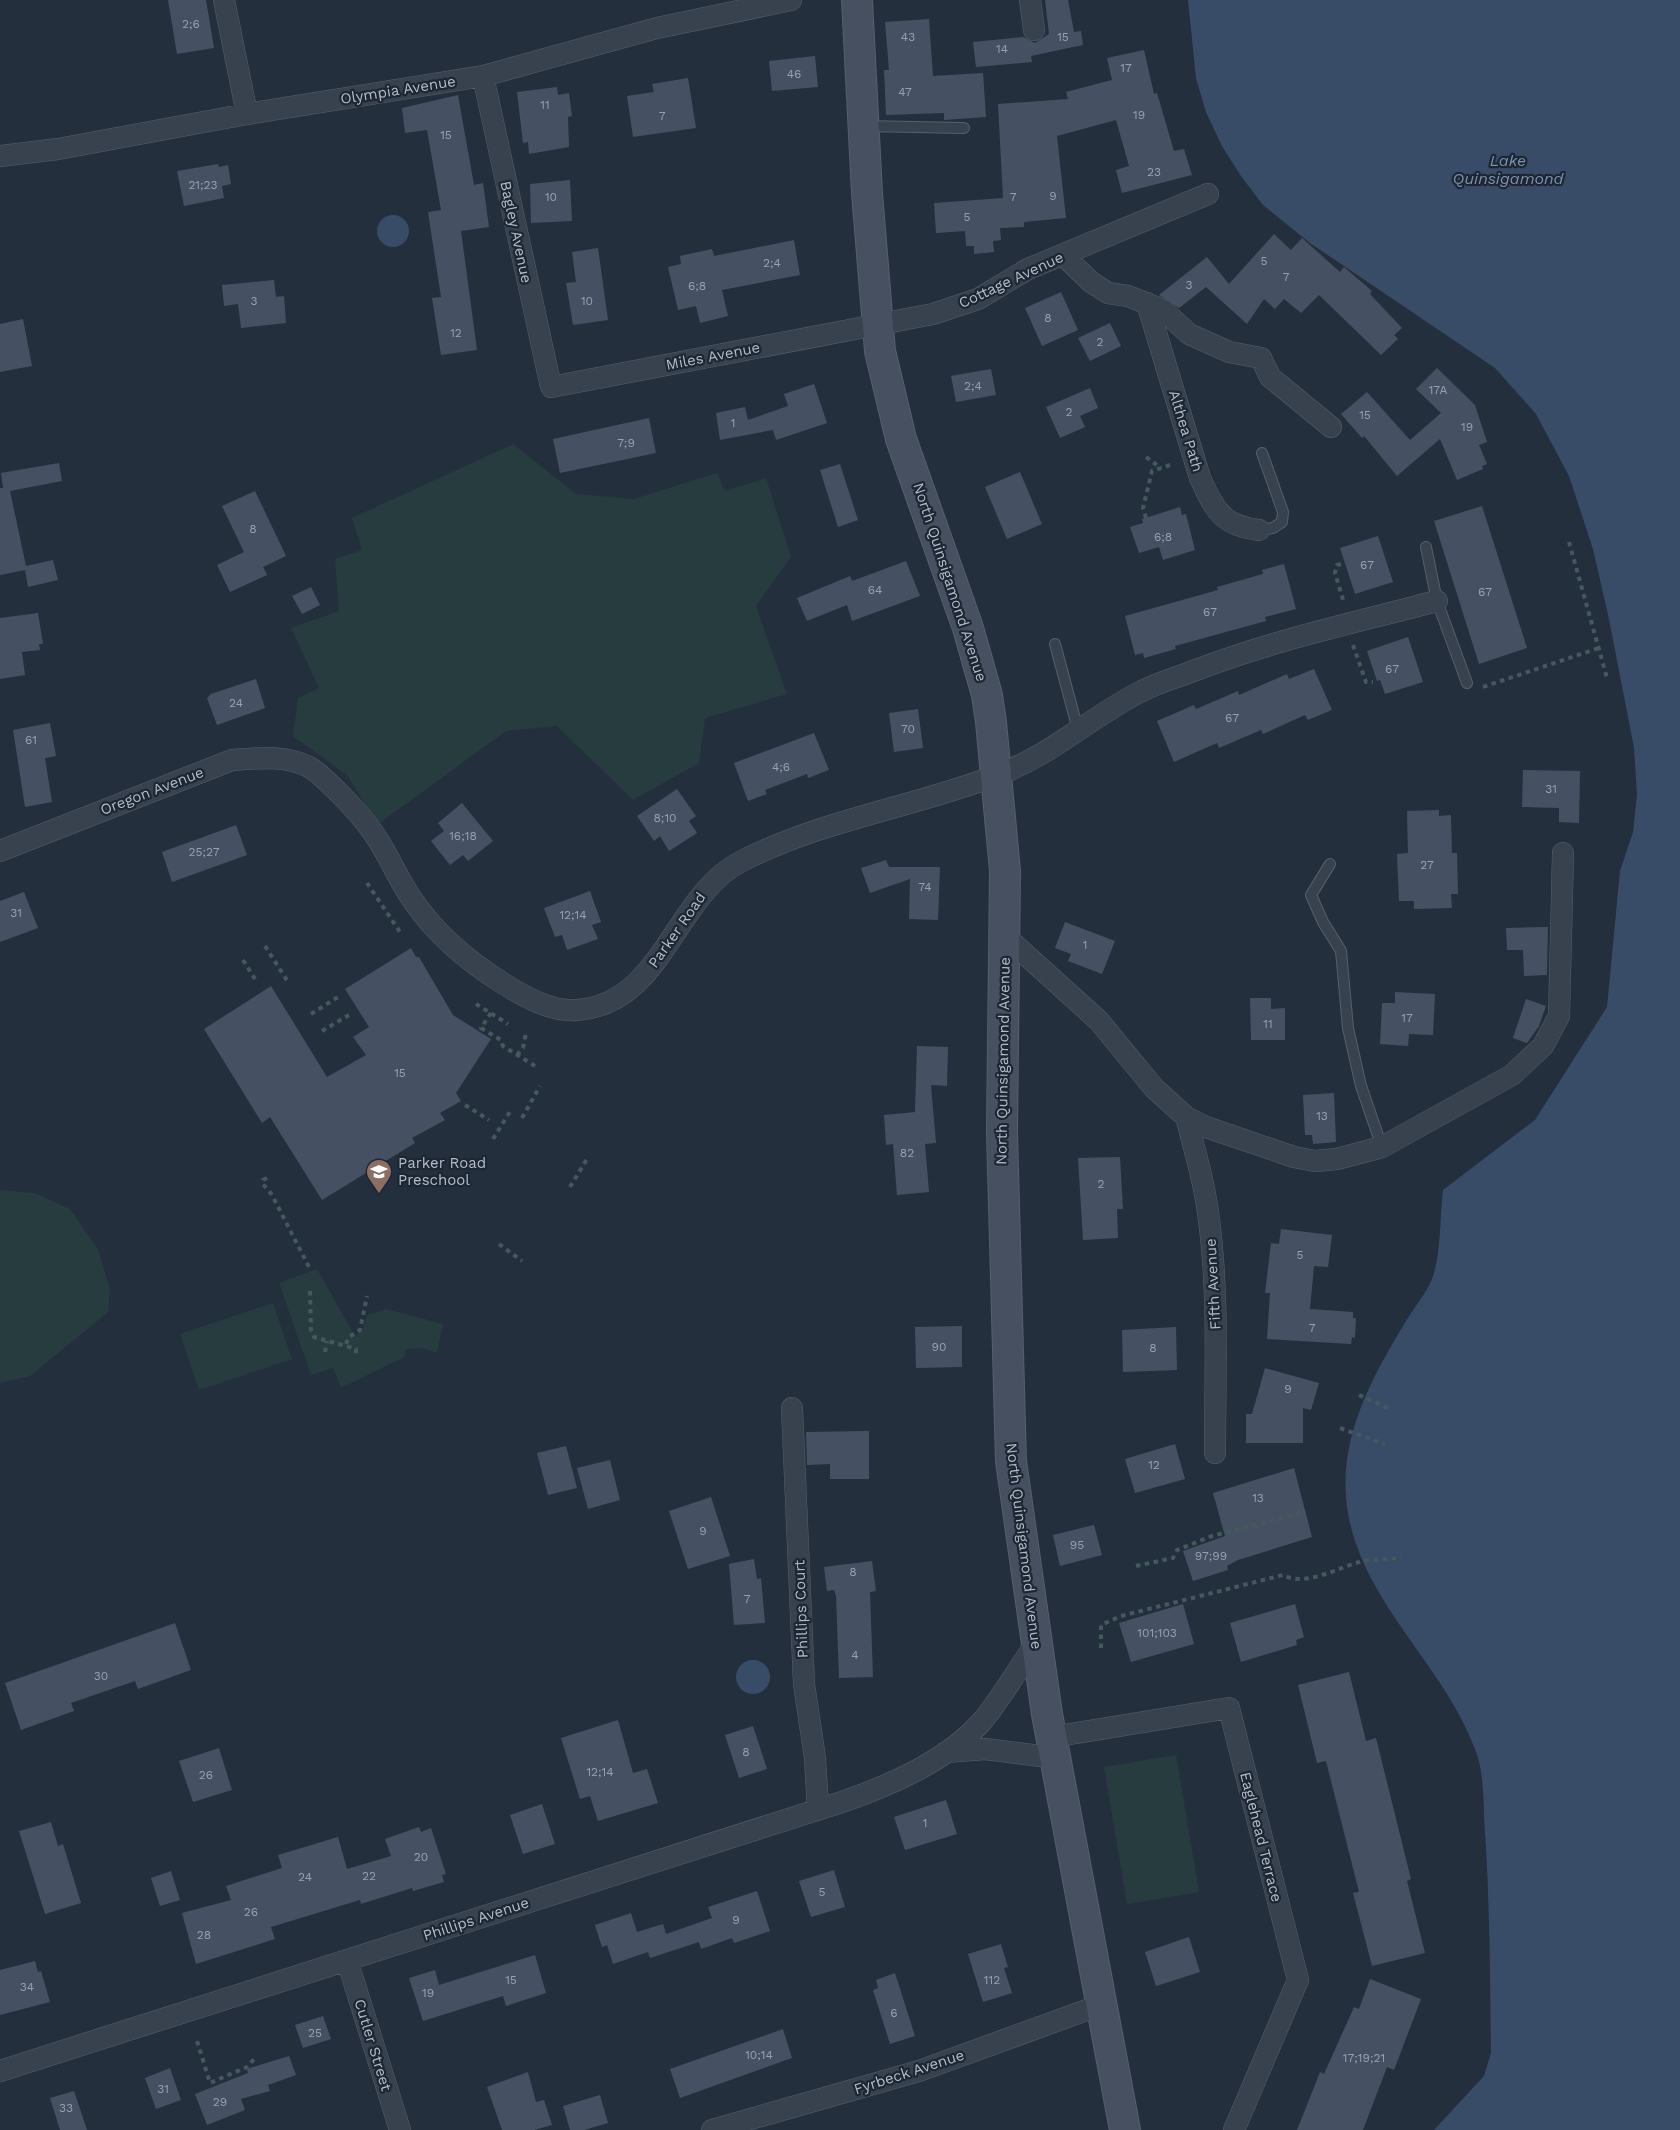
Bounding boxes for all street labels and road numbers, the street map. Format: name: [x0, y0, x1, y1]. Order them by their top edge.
street label: Olympia Avenue: [339, 72, 457, 108]
street label: Bagley Avenue: [496, 179, 536, 285]
street label: Cottage Avenue: [956, 248, 1066, 312]
street label: Miles Avenue: [664, 338, 762, 374]
street label: Althea Path: [1165, 388, 1207, 474]
street label: North Quinsigamond Avenue: [909, 480, 991, 684]
street label: Oregon Avenue: [98, 763, 206, 819]
street label: Parker Road: [644, 889, 710, 971]
street label: North Quinsigamond Avenue: [992, 957, 1014, 1165]
street label: Fifth Avenue: [1202, 1238, 1224, 1330]
street label: North Quinsigamond Avenue: [1002, 1442, 1046, 1650]
street label: Phillips Court: [790, 1559, 812, 1659]
street label: Eaglehead Terrace: [1236, 1770, 1286, 1904]
street label: Phillips Avenue: [421, 1893, 531, 1945]
street label: Cutler Street: [350, 1997, 396, 2094]
street label: Fyrbeck Avenue: [852, 2046, 966, 2098]

